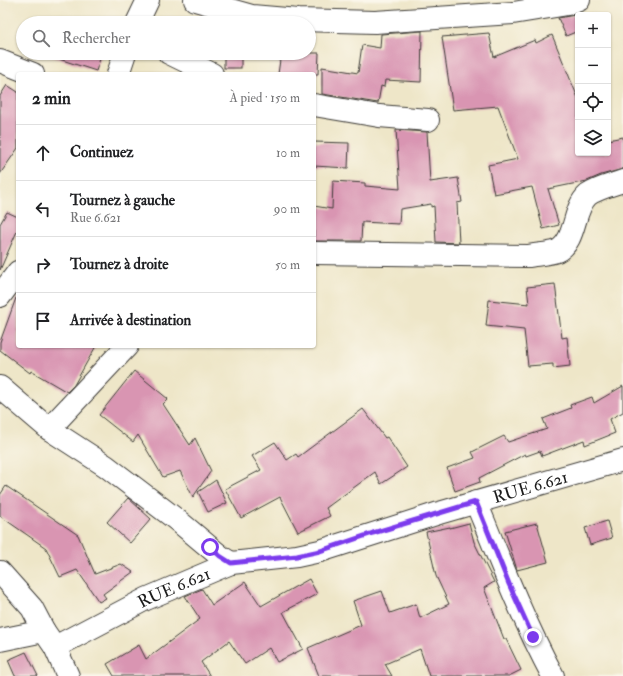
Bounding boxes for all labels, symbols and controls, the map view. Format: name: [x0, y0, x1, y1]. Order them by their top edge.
map controls: [575, 12, 611, 156]
button: +: [575, 12, 611, 48]
search box: [16, 16, 316, 60]
icon: search: [30, 27, 52, 49]
text: Rechercher: [62, 29, 130, 48]
button: −: [575, 48, 611, 84]
button: locate: [575, 84, 611, 120]
text: 2 min: [32, 88, 71, 109]
text: À pied · 150 m: [230, 90, 300, 106]
button: layers: [575, 120, 611, 156]
icon: ahead: [32, 142, 54, 164]
text: Continuez: [70, 143, 134, 162]
text: 10 m: [276, 145, 300, 161]
text: Tournez à gauche: [70, 191, 175, 210]
icon: left: [32, 198, 54, 220]
text: 90 m: [274, 201, 300, 217]
text: Rue 6.621: [70, 210, 121, 226]
icon: right: [32, 254, 54, 276]
text: Tournez à droite: [70, 255, 169, 274]
text: 50 m: [275, 257, 300, 273]
icon: arrive: [32, 310, 54, 332]
text: Arrivée à destination: [70, 311, 191, 330]
street label: RUE 6.621: [490, 466, 570, 507]
route start: [201, 538, 219, 556]
street label: RUE 6.621: [134, 563, 213, 612]
route end: [524, 628, 542, 646]

